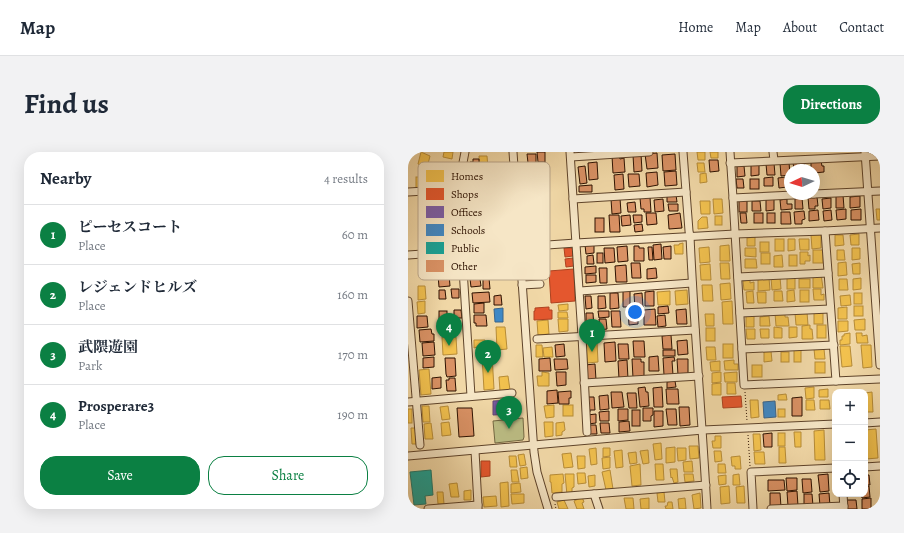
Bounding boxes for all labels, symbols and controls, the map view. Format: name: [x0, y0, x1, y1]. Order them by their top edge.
text: Map: [20, 15, 55, 41]
text: Home: [678, 18, 713, 37]
text: Map: [735, 18, 761, 37]
text: About: [783, 18, 817, 37]
text: Contact: [839, 18, 884, 37]
text: Find us: [24, 85, 109, 123]
button: Directions: [783, 85, 880, 124]
legend: [418, 162, 550, 280]
north arrow: [784, 164, 820, 200]
text: Nearby: [40, 167, 91, 190]
text: Homes: [451, 169, 483, 184]
text: 4 results: [324, 170, 368, 187]
text: Shops: [451, 187, 478, 202]
text: Offices: [451, 205, 482, 220]
text: ピーセスコート: [78, 217, 182, 237]
text: Schools: [451, 223, 485, 238]
text: 1: [51, 226, 55, 243]
text: 60 m: [342, 226, 368, 243]
text: Place: [78, 237, 106, 254]
text: Public: [451, 241, 479, 256]
text: Other: [451, 259, 477, 274]
text: レジェンドヒルズ: [78, 277, 197, 297]
text: 2: [50, 286, 56, 303]
text: 160 m: [337, 286, 368, 303]
text: Place: [78, 297, 106, 314]
your location: [625, 302, 645, 322]
pin: 4: [436, 313, 462, 346]
pin: 1: [579, 319, 605, 352]
text: 武隈遊園: [78, 337, 138, 357]
pin: 2: [475, 340, 501, 373]
text: 3: [50, 346, 56, 363]
text: 170 m: [338, 346, 368, 363]
text: Park: [78, 357, 102, 374]
map controls: [832, 389, 868, 497]
button: +: [832, 389, 868, 425]
text: Prosperare3: [78, 396, 154, 416]
pin: 3: [496, 396, 522, 429]
text: 4: [50, 406, 56, 423]
text: 190 m: [337, 406, 368, 423]
text: Place: [78, 416, 106, 433]
button: −: [832, 425, 868, 461]
button: Save: [40, 456, 200, 495]
button: Share: [208, 456, 368, 495]
button: locate: [832, 461, 868, 497]

